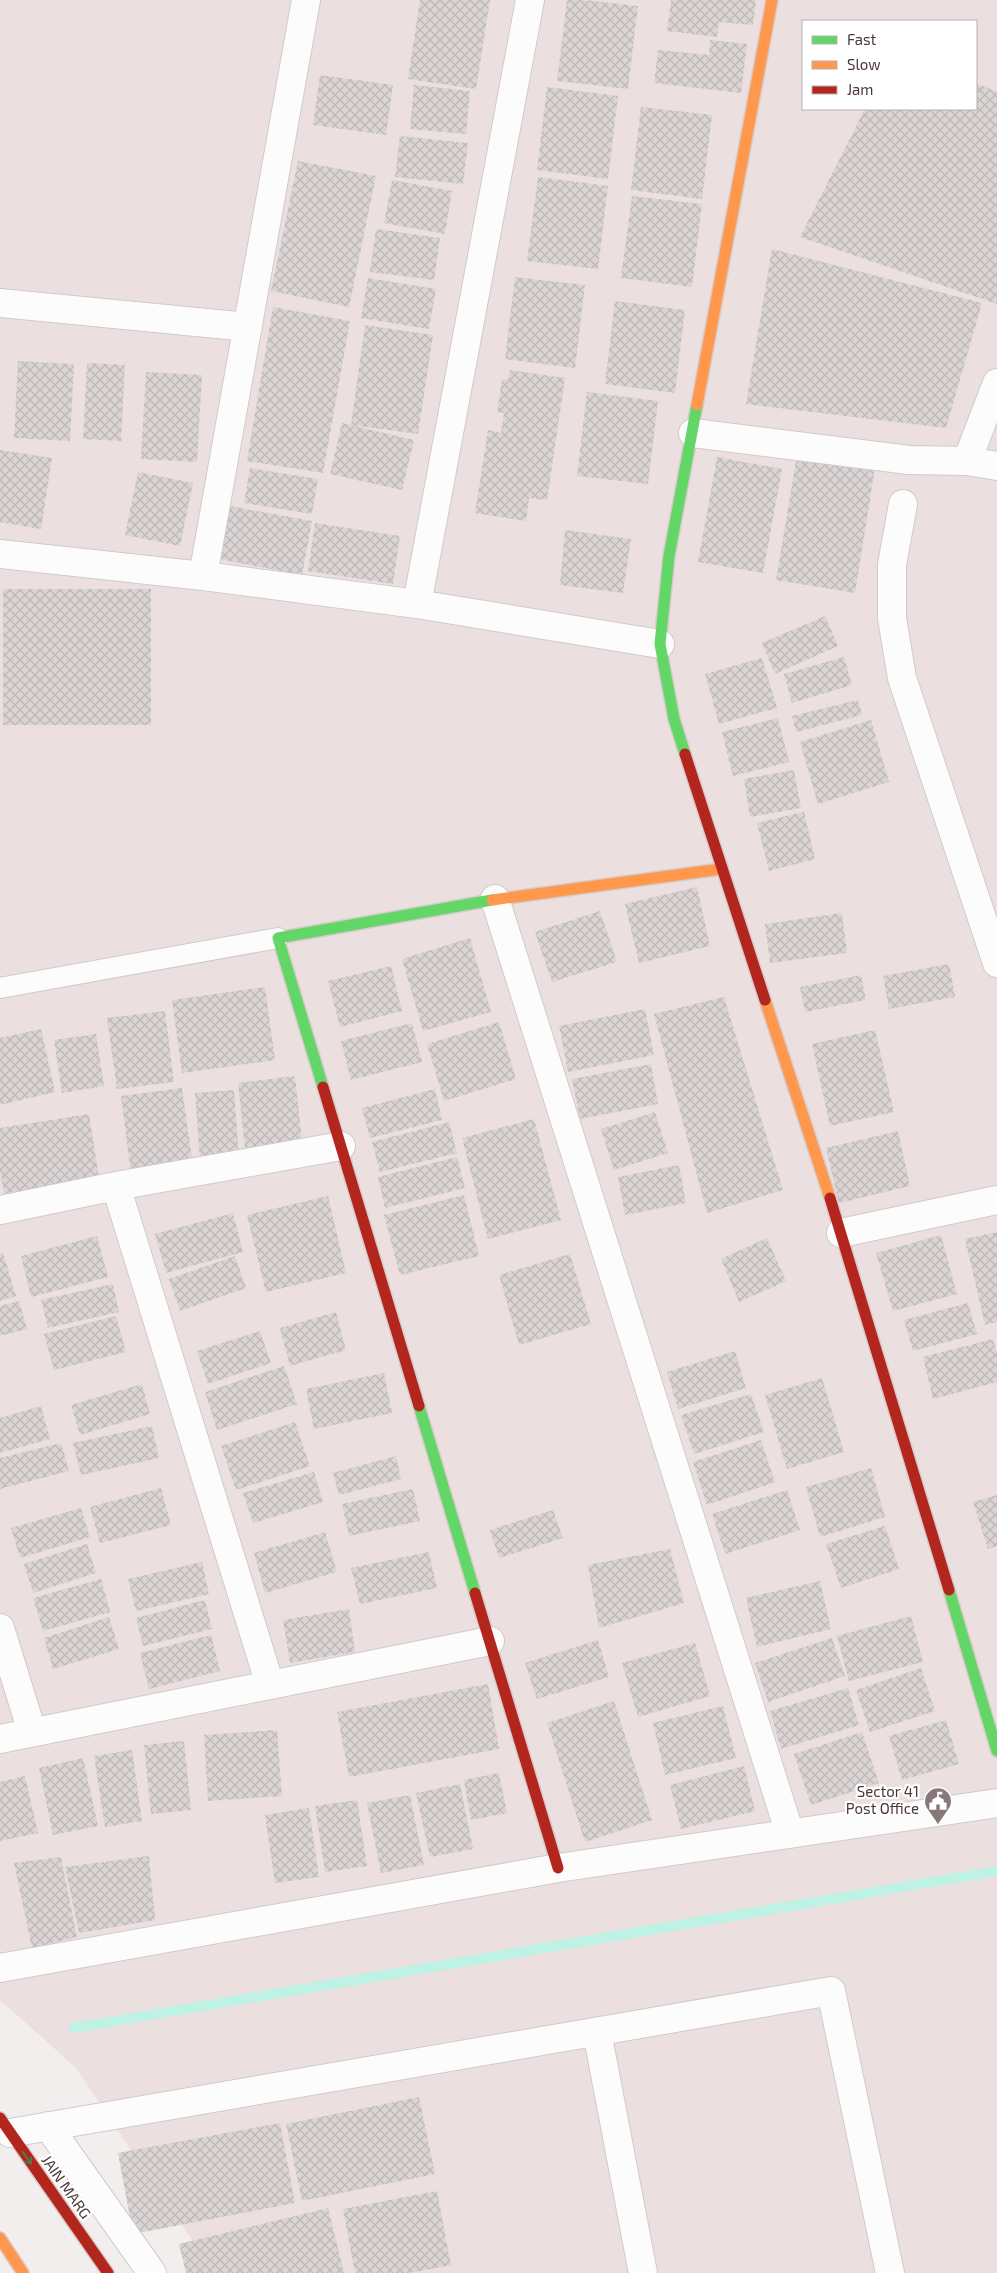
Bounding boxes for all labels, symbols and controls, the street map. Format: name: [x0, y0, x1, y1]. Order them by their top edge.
legend: [802, 20, 977, 110]
text: Fast: [847, 30, 877, 48]
text: Slow: [847, 55, 881, 73]
text: Jam: [847, 80, 873, 98]
place label: Sector 41 Post Office: [846, 1782, 919, 1817]
public building icon: Sector 41 Post Office: [923, 1786, 953, 1825]
one-way arrow: [22, 2151, 32, 2165]
street label: JAIN MARG: [38, 2151, 95, 2222]

